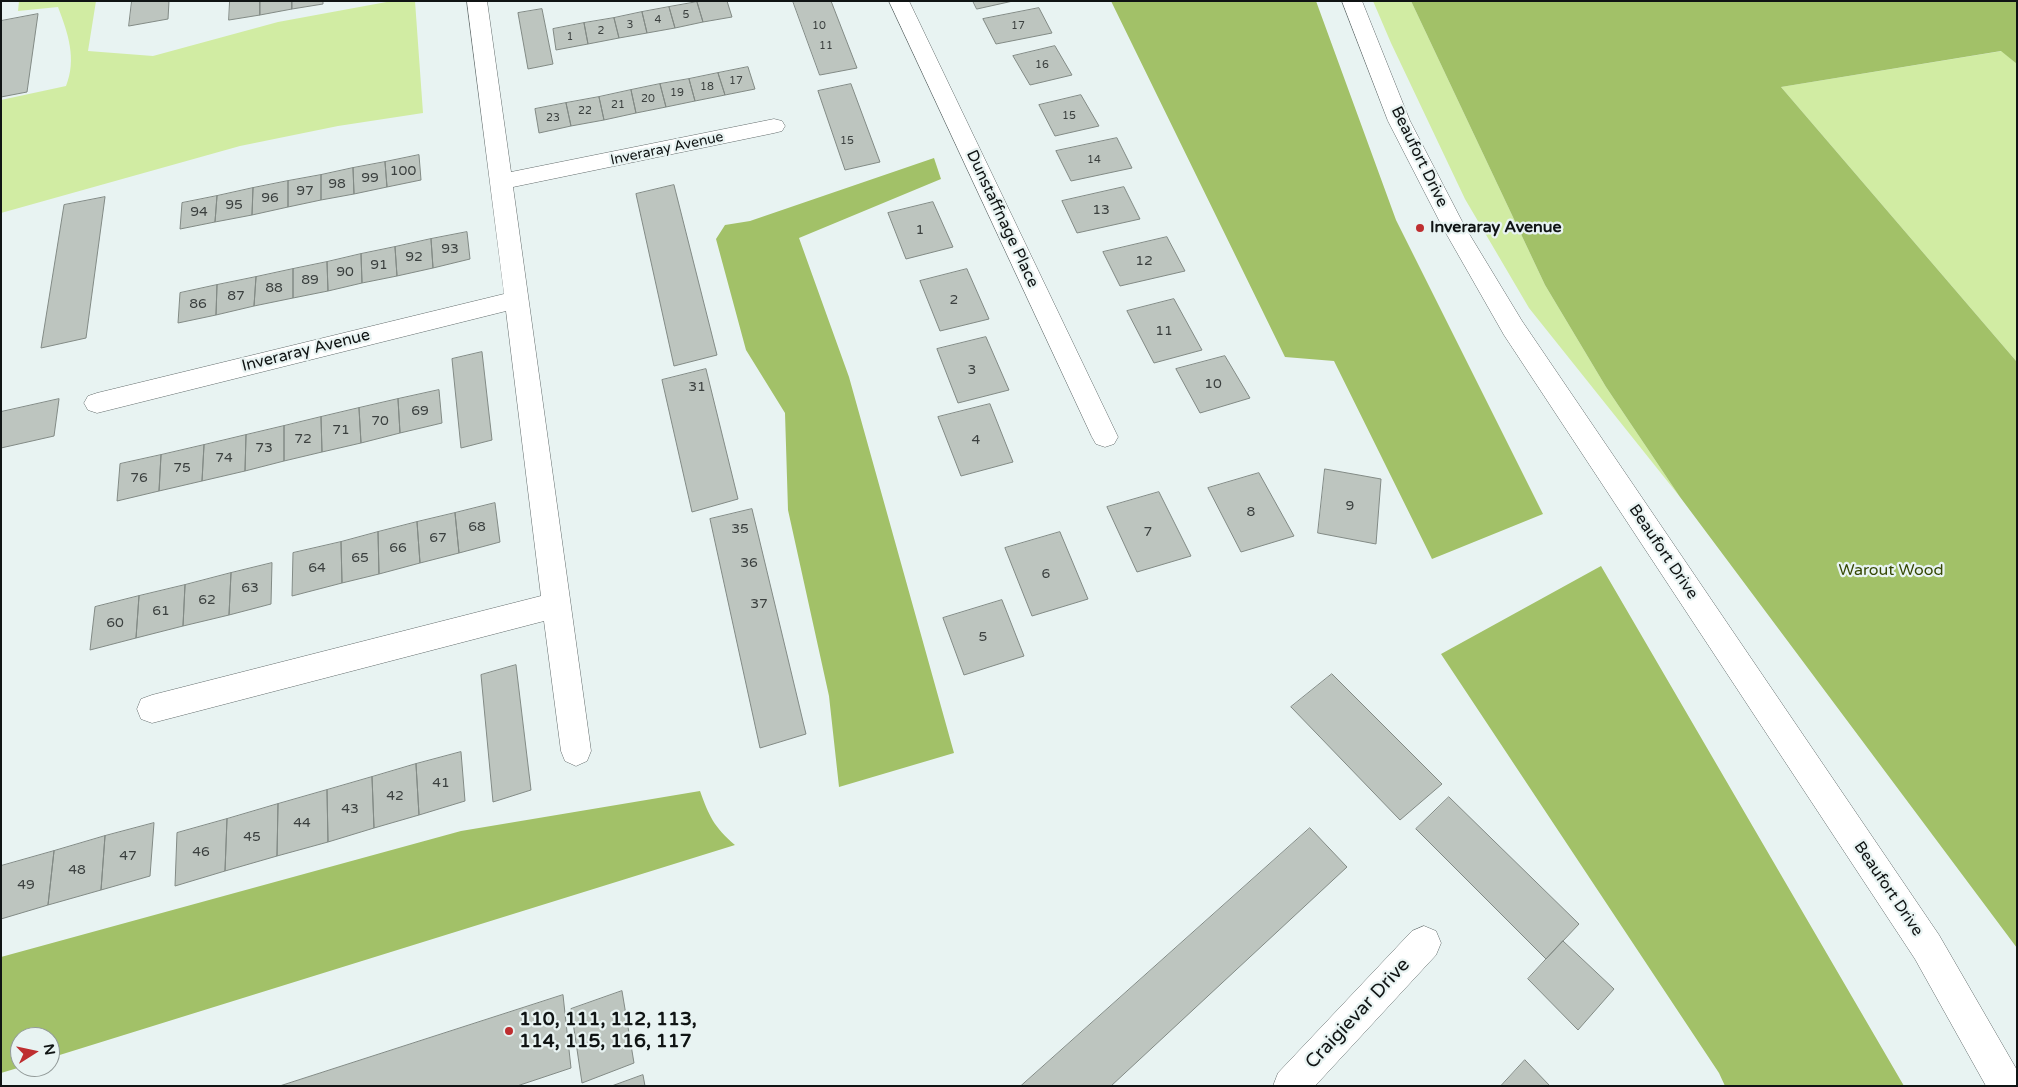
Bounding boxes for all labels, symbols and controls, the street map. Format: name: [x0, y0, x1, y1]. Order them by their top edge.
house number: 5: [683, 8, 689, 22]
house number: 4: [655, 13, 661, 27]
house number: 3: [627, 18, 633, 32]
house number: 10: [812, 19, 826, 33]
house number: 17: [1011, 19, 1025, 33]
house number: 2: [598, 24, 604, 38]
house number: 1: [567, 30, 573, 44]
house number: 11: [819, 39, 833, 53]
house number: 16: [1035, 58, 1049, 72]
house number: 17: [729, 74, 743, 88]
house number: 18: [700, 80, 714, 94]
house number: 19: [670, 86, 684, 100]
house number: 20: [641, 92, 655, 106]
house number: 21: [611, 98, 625, 112]
street label: Beaufort Drive: [1386, 103, 1452, 211]
house number: 22: [578, 104, 592, 118]
house number: 15: [1062, 109, 1076, 123]
house number: 23: [546, 111, 560, 125]
street label: Inveraray Avenue: [609, 129, 725, 169]
house number: 15: [840, 134, 854, 148]
street label: Dunstaffnage Place: [962, 147, 1042, 291]
house number: 14: [1087, 153, 1101, 167]
house number: 100: [390, 163, 416, 179]
house number: 99: [361, 170, 379, 186]
house number: 98: [328, 176, 346, 192]
house number: 97: [296, 183, 314, 199]
house number: 96: [261, 190, 279, 206]
house number: 95: [225, 197, 243, 213]
house number: 13: [1092, 202, 1110, 218]
house number: 94: [190, 204, 208, 220]
place label: Inveraray Avenue: [1430, 218, 1562, 238]
house number: 1: [916, 222, 924, 238]
marker: Inveraray Avenue: [1414, 222, 1426, 234]
house number: 93: [441, 241, 459, 257]
house number: 92: [405, 249, 423, 265]
house number: 12: [1135, 253, 1153, 269]
house number: 91: [370, 257, 388, 273]
house number: 90: [336, 264, 354, 280]
house number: 89: [301, 272, 319, 288]
house number: 88: [265, 280, 283, 296]
house number: 87: [227, 288, 245, 304]
house number: 2: [950, 292, 958, 308]
house number: 86: [189, 296, 207, 312]
house number: 11: [1155, 323, 1173, 339]
street label: Inveraray Avenue: [240, 326, 372, 376]
house number: 3: [968, 362, 976, 378]
house number: 10: [1204, 376, 1222, 392]
house number: 31: [688, 379, 706, 395]
house number: 69: [411, 403, 429, 419]
house number: 70: [371, 413, 389, 429]
house number: 71: [332, 422, 350, 438]
house number: 72: [294, 431, 312, 447]
house number: 4: [972, 432, 980, 448]
house number: 73: [255, 440, 273, 456]
house number: 74: [215, 450, 233, 466]
house number: 75: [173, 460, 191, 476]
house number: 76: [130, 470, 148, 486]
house number: 9: [1346, 498, 1354, 514]
street label: Beaufort Drive: [1624, 501, 1702, 603]
house number: 8: [1247, 504, 1255, 520]
house number: 68: [468, 519, 486, 535]
house number: 35: [731, 521, 749, 537]
house number: 7: [1144, 524, 1152, 540]
house number: 67: [429, 530, 447, 546]
house number: 66: [389, 540, 407, 556]
house number: 65: [351, 550, 369, 566]
house number: 36: [740, 555, 758, 571]
house number: 64: [308, 560, 326, 576]
park label: Warout Wood: [1838, 561, 1944, 581]
house number: 6: [1042, 566, 1050, 582]
house number: 63: [241, 580, 259, 596]
house number: 62: [198, 592, 216, 608]
house number: 37: [750, 596, 768, 612]
house number: 61: [152, 603, 170, 619]
house number: 60: [106, 615, 124, 631]
house number: 5: [979, 629, 987, 645]
house number: 41: [432, 775, 450, 791]
house number: 42: [386, 788, 404, 804]
house number: 43: [341, 801, 359, 817]
house number: 44: [293, 815, 311, 831]
house number: 45: [243, 829, 261, 845]
street label: Beaufort Drive: [1849, 838, 1927, 940]
house number: 46: [192, 844, 210, 860]
house number: 47: [119, 848, 137, 864]
house number: 48: [68, 862, 86, 878]
house number: 49: [17, 877, 35, 893]
street label: Craigievar Drive: [1301, 954, 1415, 1074]
place label: 110, 111, 112, 113, 114, 115, 116, 117: [519, 1009, 697, 1053]
marker: 110, 111, 112, 113, 114, 115, 116, 117: [503, 1025, 515, 1037]
north arrow: [10, 1027, 60, 1077]
text: N: [40, 1042, 59, 1056]

